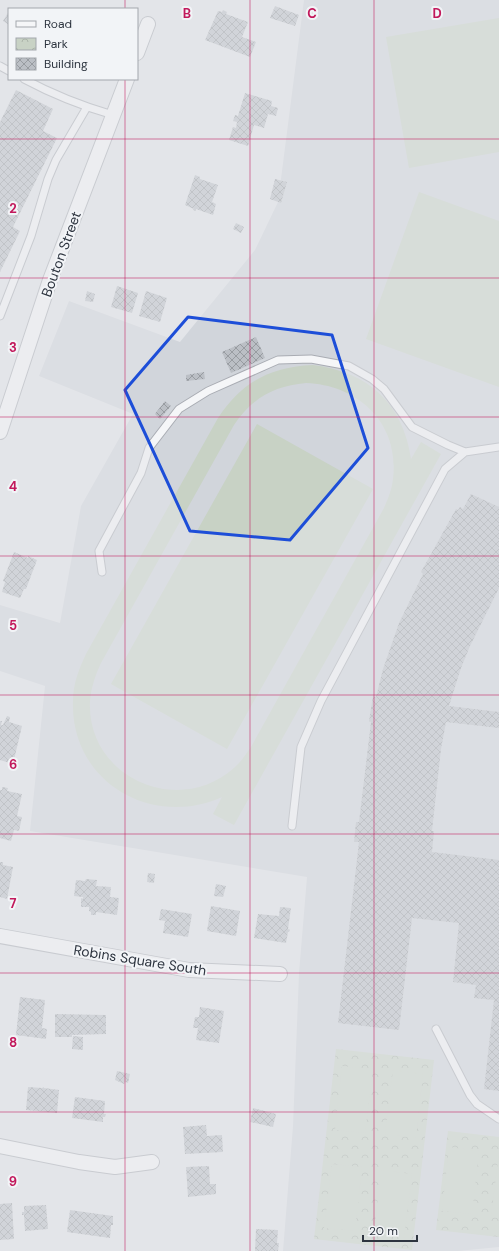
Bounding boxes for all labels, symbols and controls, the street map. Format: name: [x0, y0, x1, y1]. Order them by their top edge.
text: B: [183, 5, 191, 22]
text: C: [307, 5, 317, 22]
text: D: [432, 5, 442, 22]
legend: [8, 8, 138, 80]
text: Road: [44, 16, 72, 32]
text: Park: [44, 36, 68, 52]
text: Building: [44, 56, 88, 72]
text: 2: [9, 200, 17, 217]
street label: Bouton Street: [37, 209, 85, 299]
text: 3: [9, 339, 17, 356]
text: 4: [9, 478, 17, 495]
text: 5: [9, 617, 17, 634]
text: 6: [9, 756, 17, 773]
text: 7: [10, 895, 17, 912]
street label: Robins Square South: [72, 941, 208, 979]
text: 8: [9, 1034, 17, 1051]
text: 9: [9, 1173, 17, 1190]
scale bar: [363, 1217, 417, 1243]
text: 20 m: [369, 1223, 398, 1239]

